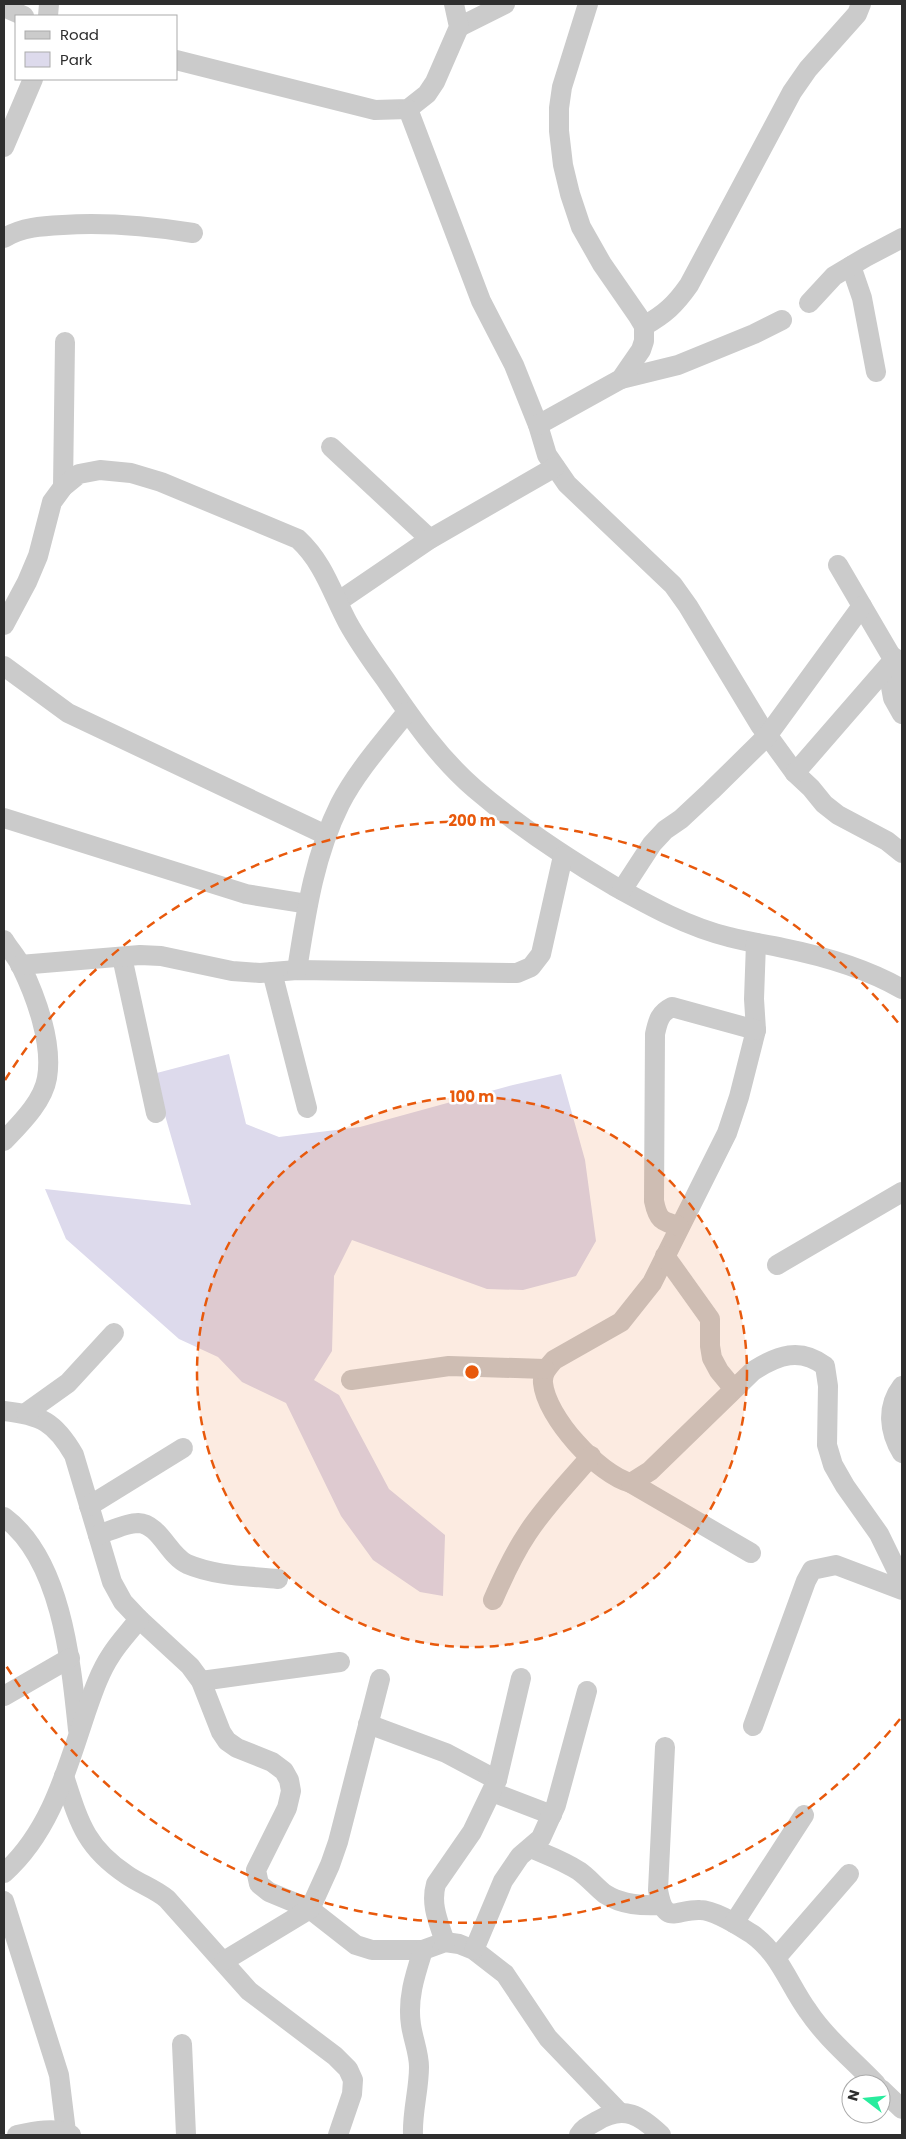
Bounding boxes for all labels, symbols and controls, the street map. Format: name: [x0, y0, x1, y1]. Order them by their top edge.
legend: [15, 15, 178, 80]
text: Road: [60, 24, 99, 45]
text: Park: [60, 49, 92, 70]
text: 200 m: [448, 810, 496, 831]
text: 100 m: [450, 1086, 494, 1107]
centre of rings: [463, 1363, 481, 1381]
north arrow: [841, 2074, 891, 2124]
text: N: [842, 2088, 865, 2103]

